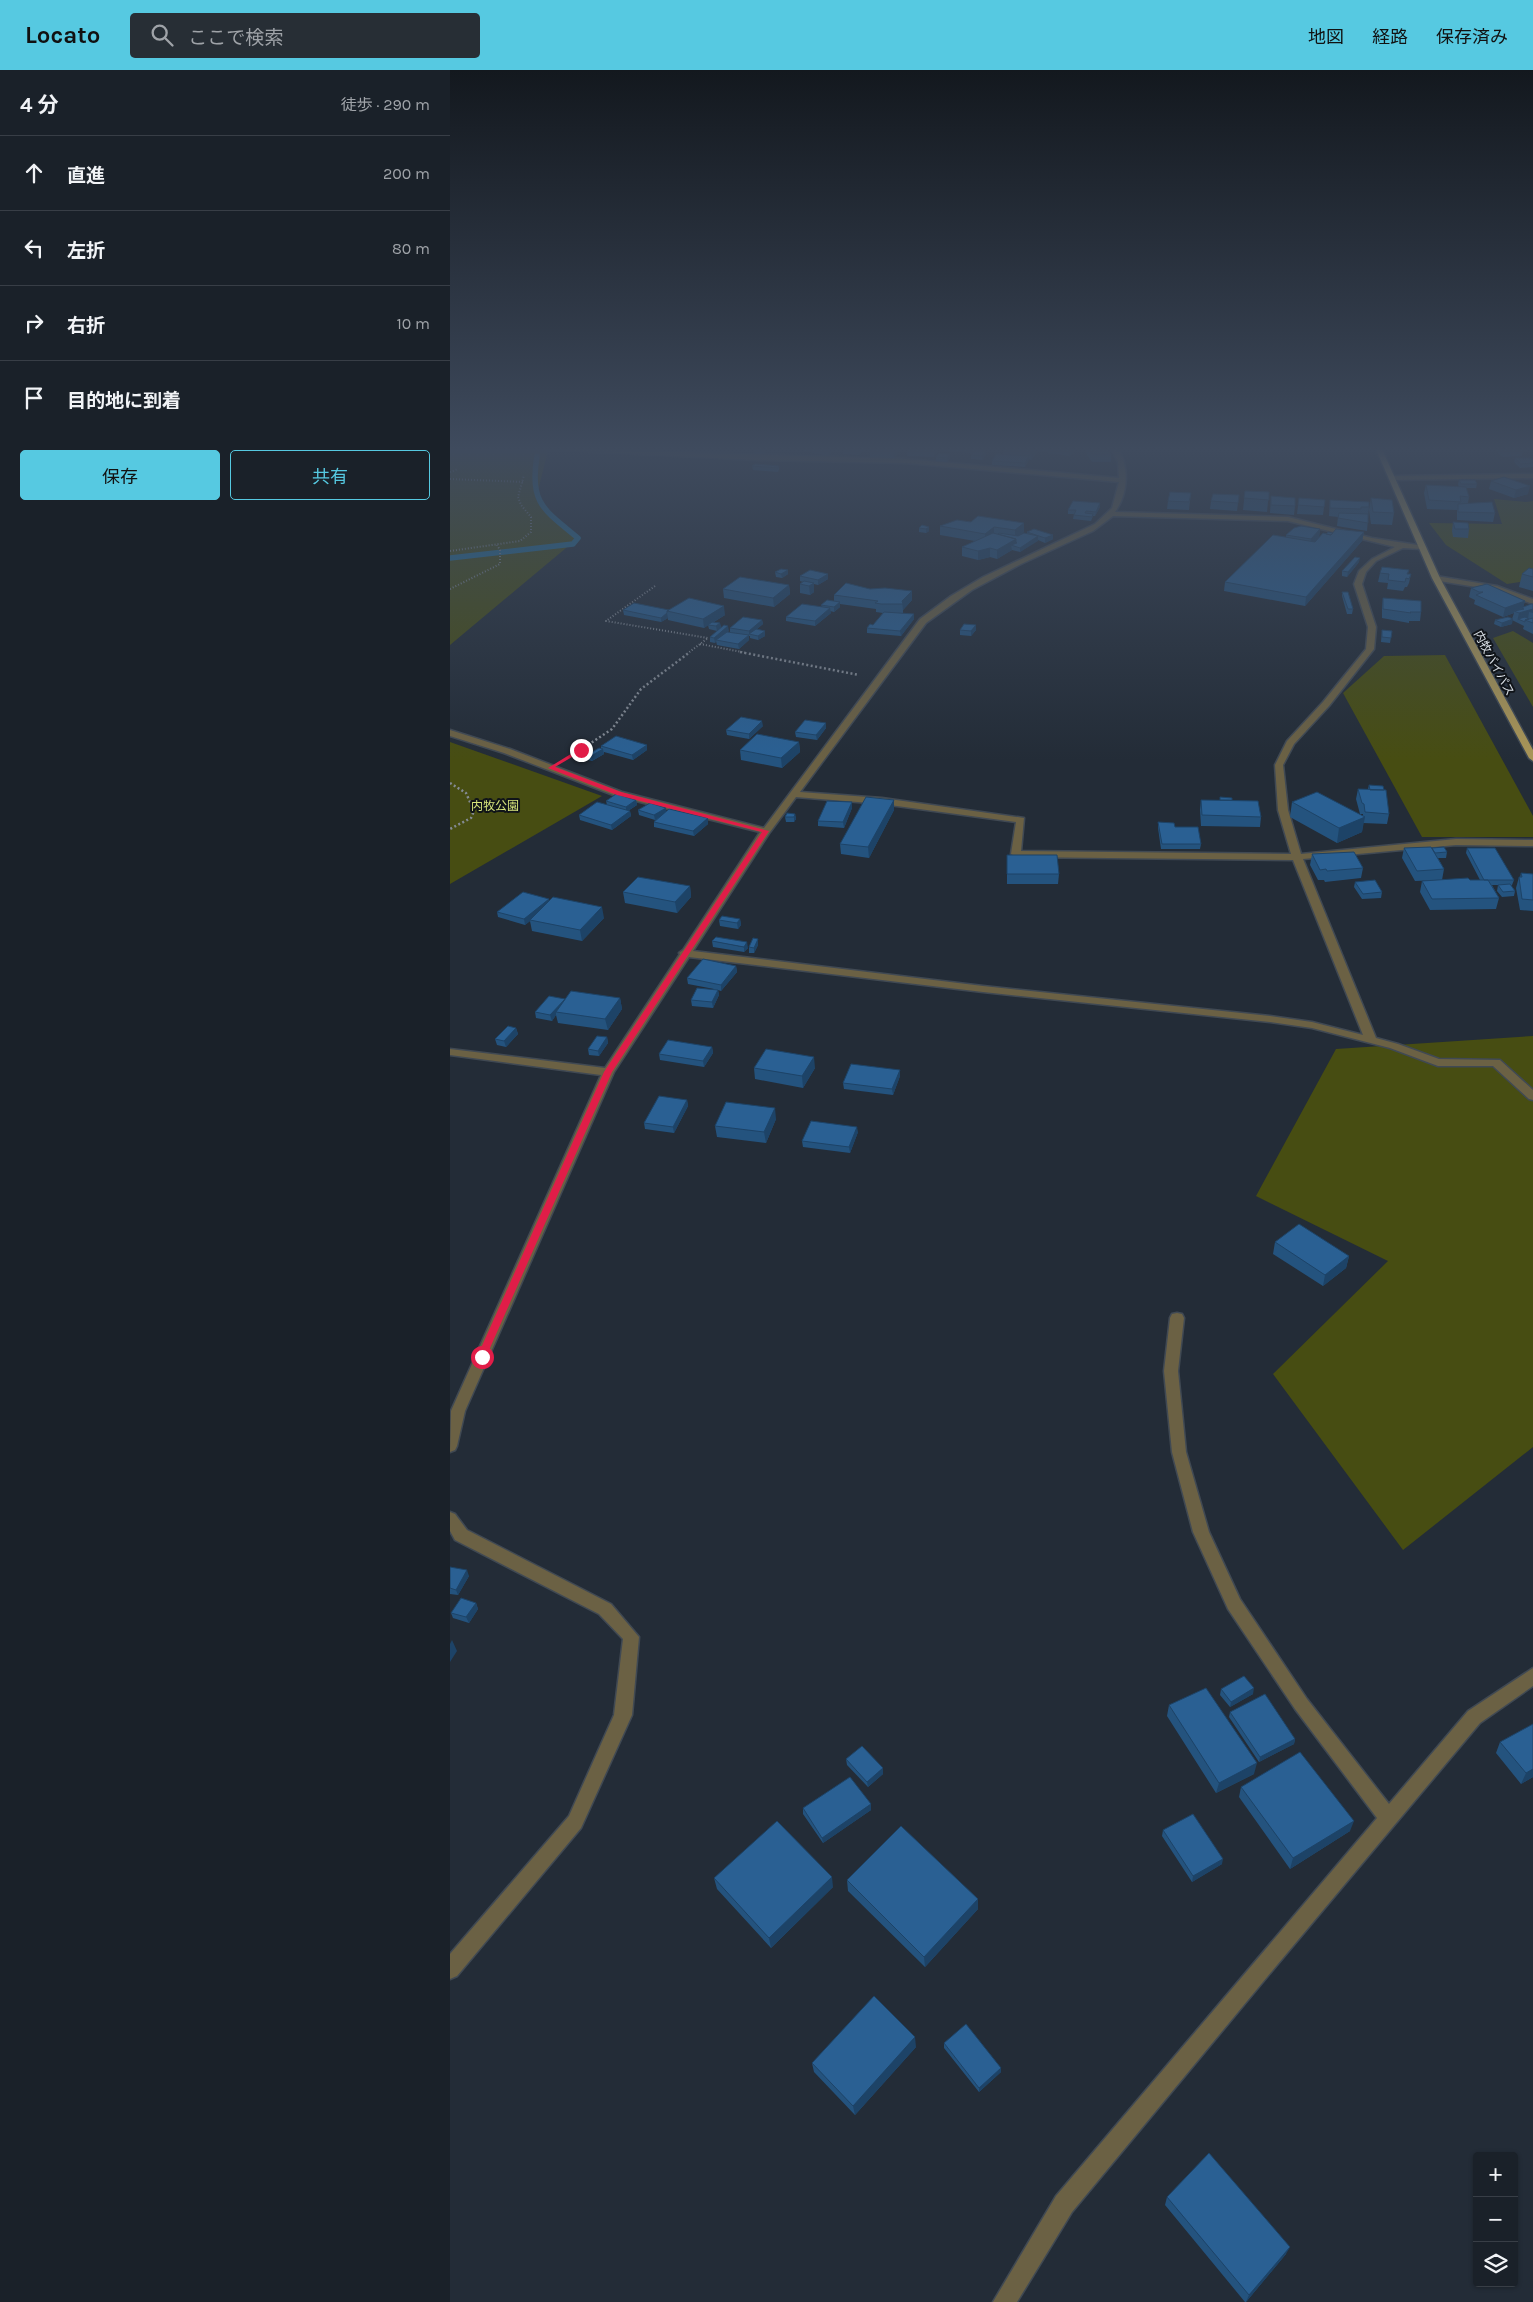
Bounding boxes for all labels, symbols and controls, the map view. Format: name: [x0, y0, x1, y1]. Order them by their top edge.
search box: [130, 13, 480, 58]
text: Locato: [25, 21, 100, 49]
icon: search: [148, 21, 176, 49]
text: 地図: [1308, 26, 1344, 48]
text: 経路: [1372, 26, 1408, 48]
text: 保存済み: [1436, 26, 1508, 48]
text: ここで検索: [188, 27, 283, 49]
text: 4 分: [20, 93, 59, 117]
text: 徒歩 · 290 m: [341, 95, 430, 114]
icon: ahead: [20, 159, 48, 187]
text: 200 m: [383, 164, 430, 183]
text: 直進: [67, 165, 105, 187]
icon: left: [20, 234, 48, 262]
text: 80 m: [392, 239, 430, 258]
text: 左折: [67, 240, 105, 262]
icon: right: [20, 309, 48, 337]
text: 10 m: [396, 314, 430, 333]
text: 右折: [67, 315, 105, 337]
icon: arrive: [20, 384, 48, 412]
text: 目的地に到着: [67, 390, 181, 412]
button: 保存: [20, 450, 220, 500]
button: 共有: [230, 450, 430, 500]
street label: 内牧バイパス: [1471, 628, 1517, 698]
route end: [570, 739, 593, 762]
park label: 内牧公園: [471, 799, 519, 813]
route start: [471, 1346, 494, 1369]
map controls: [1473, 2152, 1518, 2287]
button: +: [1473, 2152, 1518, 2197]
button: −: [1473, 2197, 1518, 2242]
button: layers: [1473, 2242, 1518, 2287]

